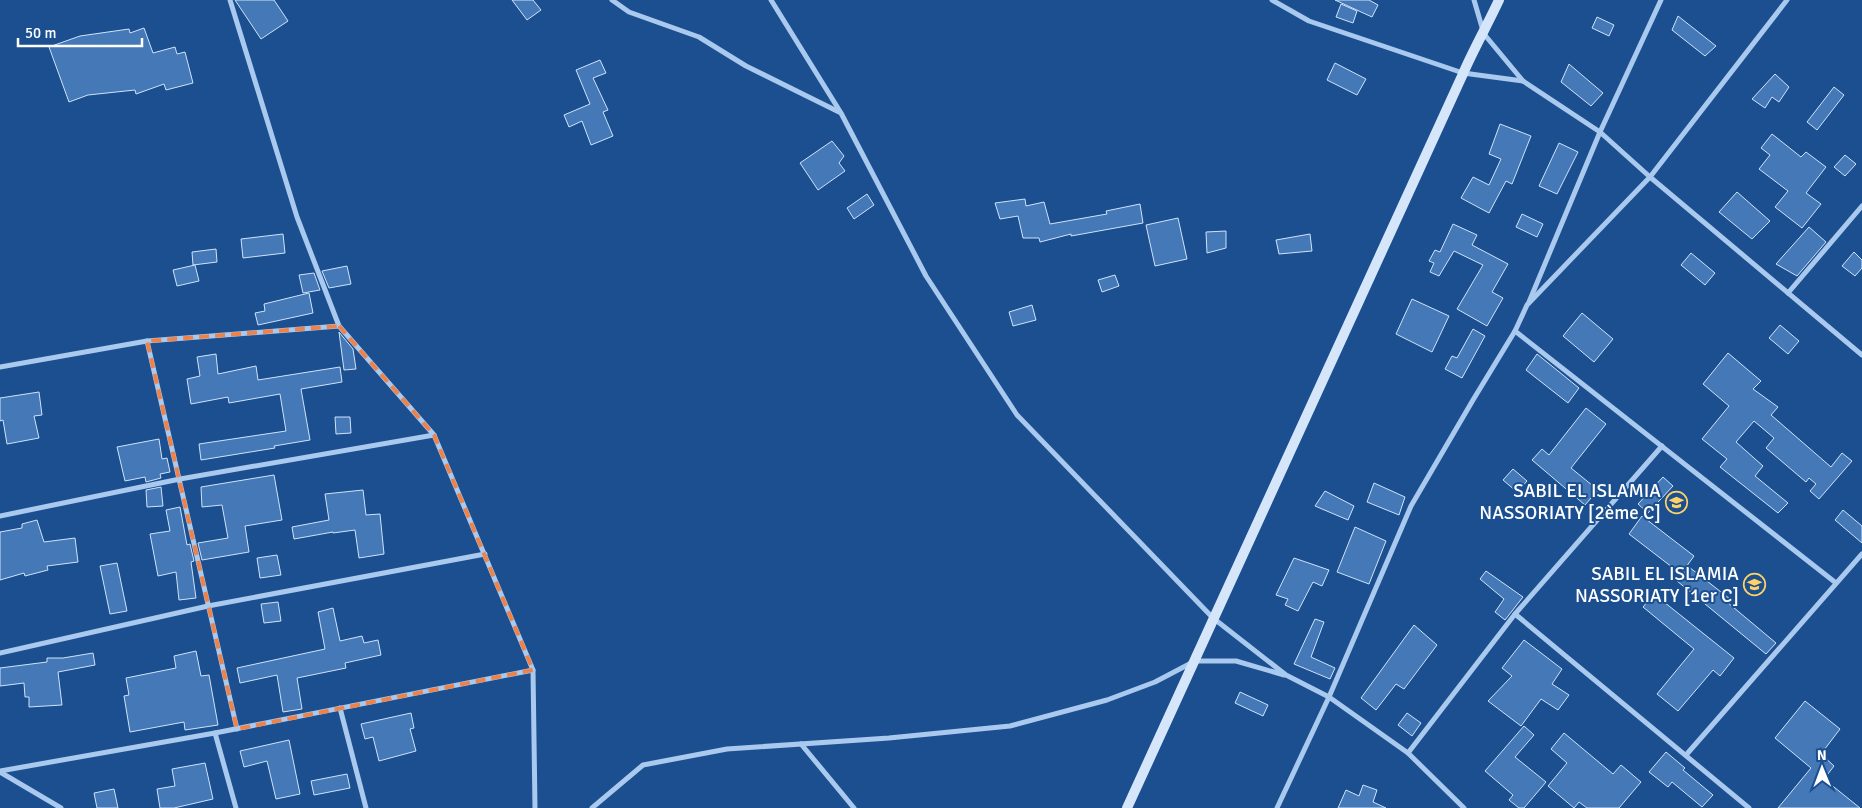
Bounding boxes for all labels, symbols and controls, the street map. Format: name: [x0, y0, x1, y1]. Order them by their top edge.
scale bar: [18, 15, 141, 47]
text: 50 m: [25, 24, 56, 42]
place label: SABIL EL ISLAMIA NASSORIATY [2ème C]: [1479, 479, 1661, 525]
school or university icon: SABIL EL ISLAMIA NASSORIATY [2ème C]: [1665, 490, 1689, 514]
place label: SABIL EL ISLAMIA NASSORIATY [1er C]: [1575, 562, 1739, 608]
school or university icon: SABIL EL ISLAMIA NASSORIATY [1er C]: [1743, 573, 1767, 597]
north arrow: [1797, 743, 1847, 793]
text: N: [1817, 747, 1827, 764]

